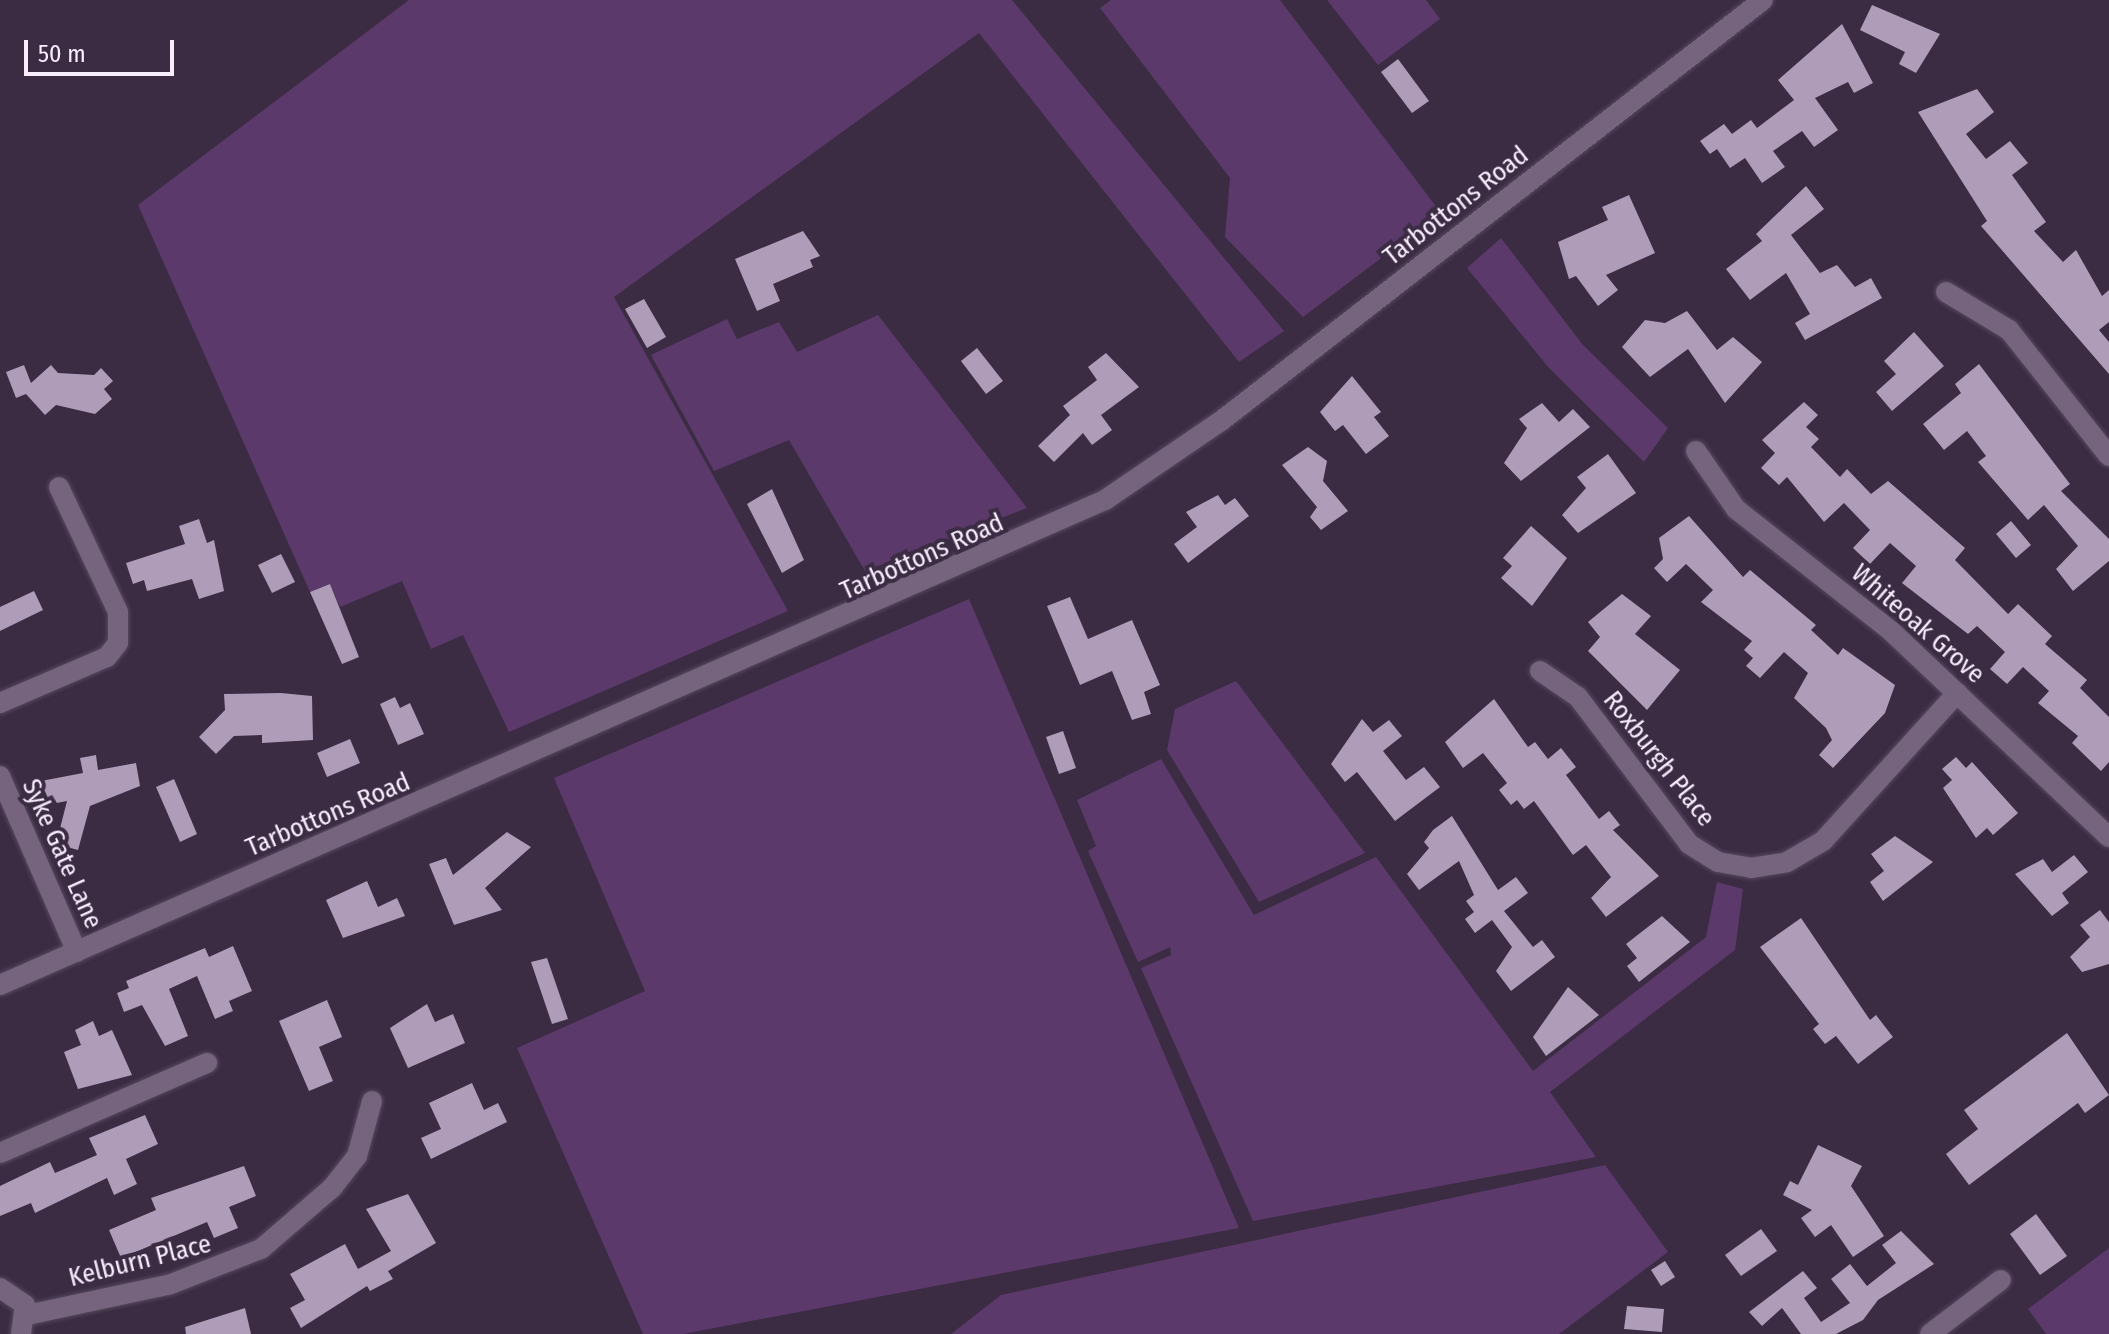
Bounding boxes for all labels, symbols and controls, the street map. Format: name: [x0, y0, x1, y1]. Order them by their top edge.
scale bar: [28, 24, 178, 74]
text: 50 m: [38, 40, 86, 68]
street label: Tarbottons Road: [1377, 140, 1535, 272]
street label: Tarbottons Road: [836, 507, 1008, 607]
street label: Whiteoak Grove: [1845, 558, 1991, 690]
street label: Roxburgh Place: [1597, 685, 1721, 833]
street label: Tarbottons Road: [241, 766, 415, 864]
street label: Syke Gate Lane: [15, 774, 109, 934]
street label: Kelburn Place: [66, 1228, 214, 1294]

